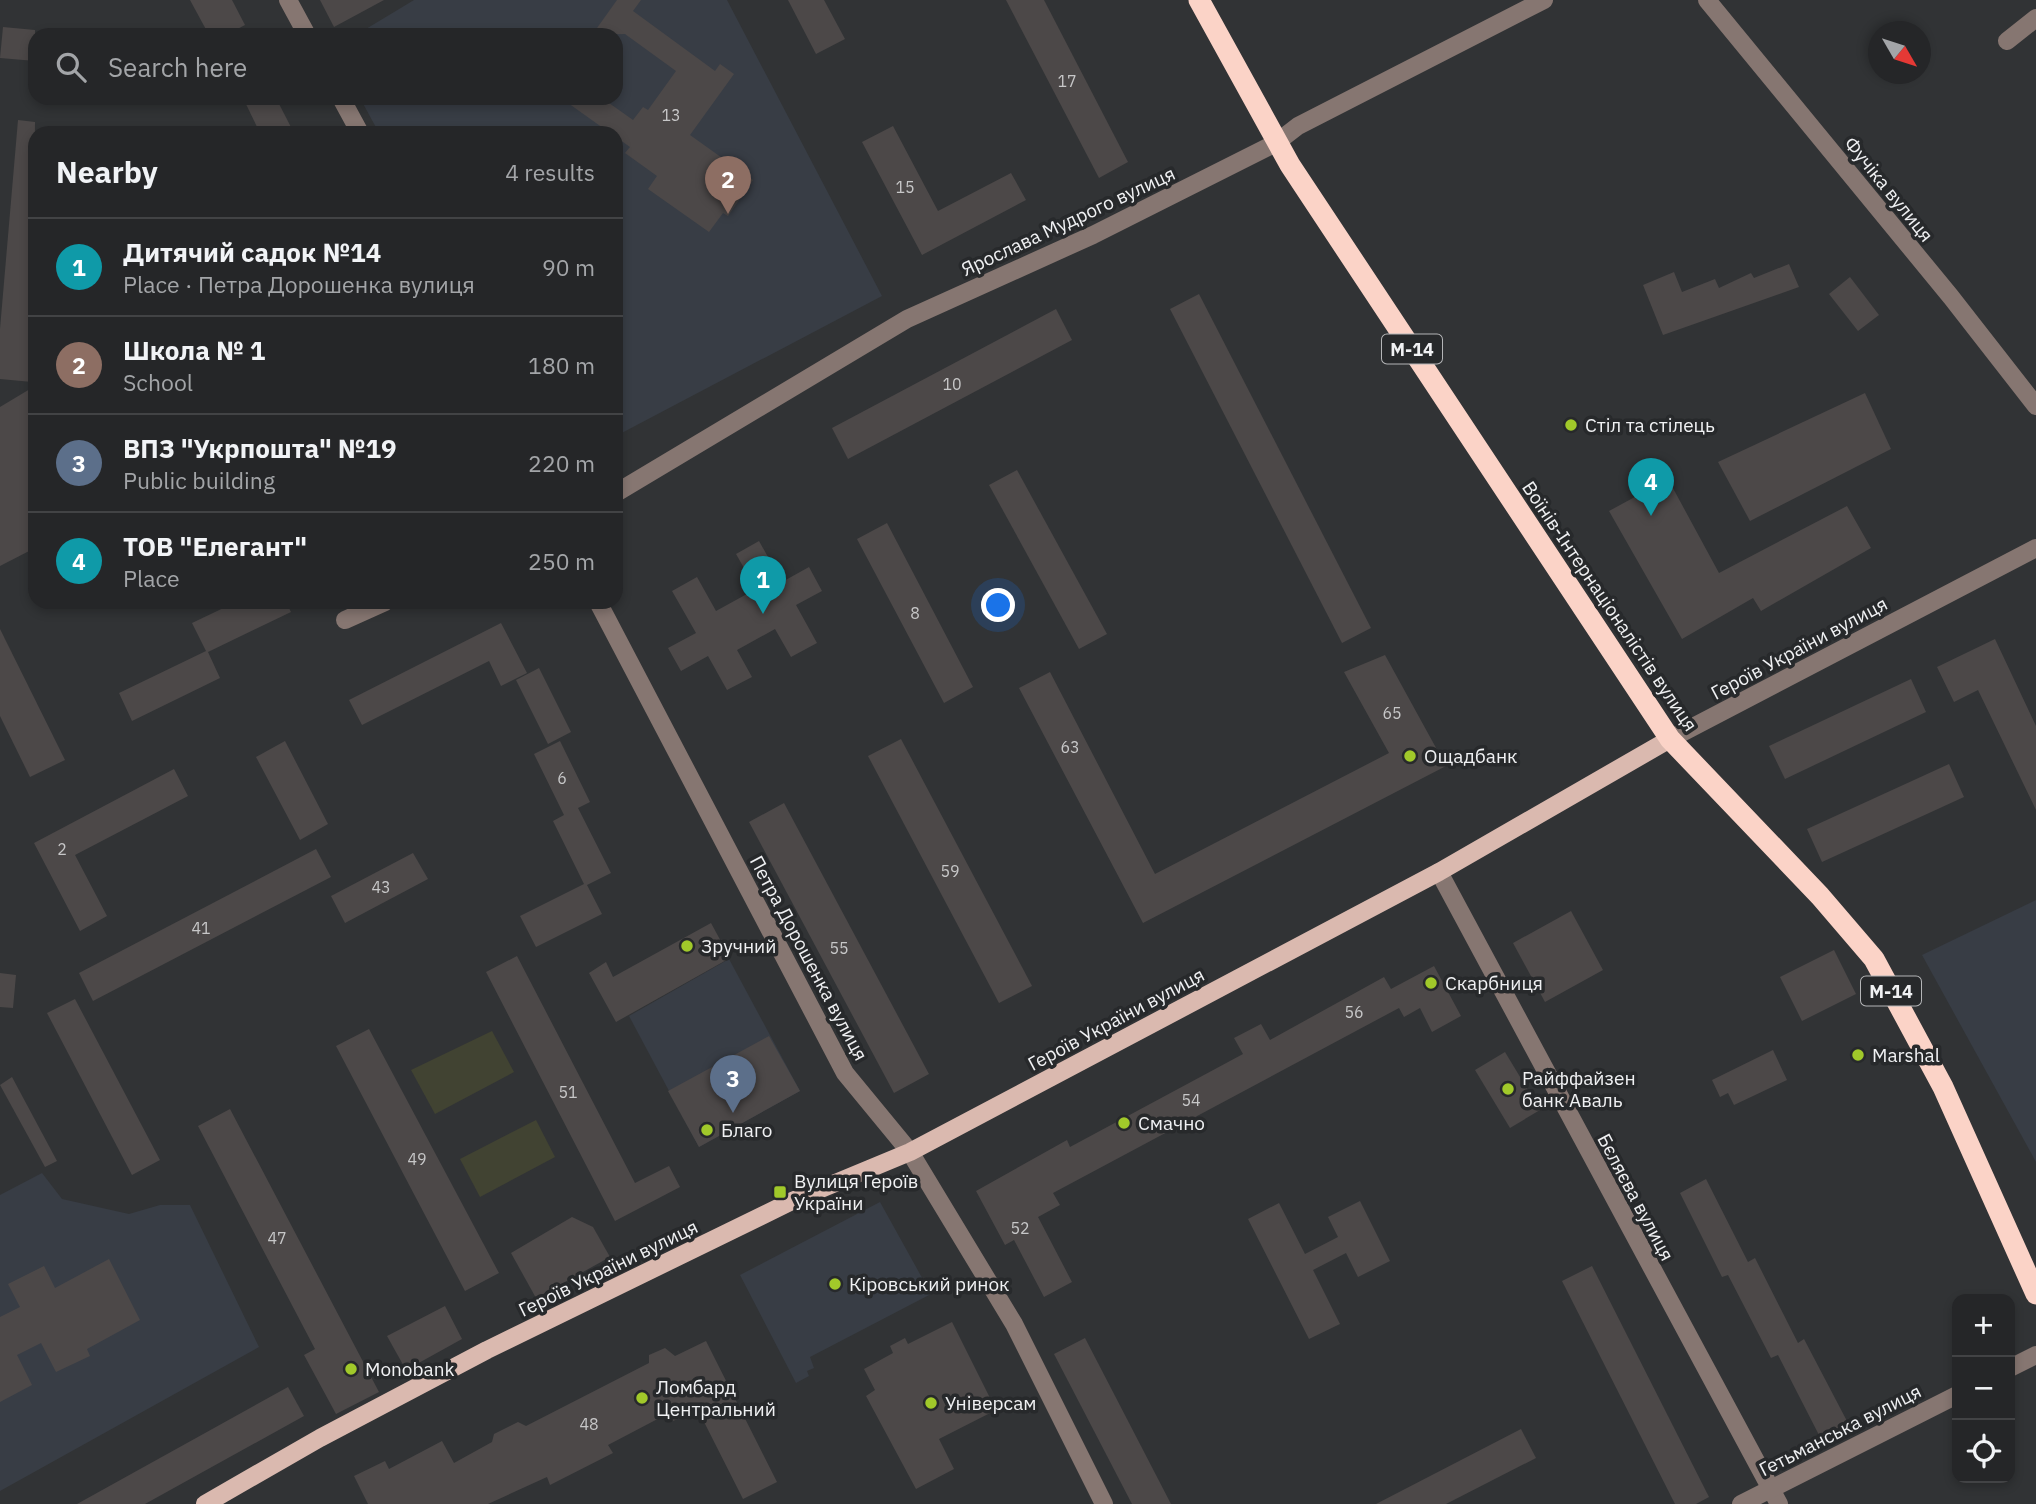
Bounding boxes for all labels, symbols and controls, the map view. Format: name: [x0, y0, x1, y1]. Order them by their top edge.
north arrow: [1868, 21, 1931, 84]
search box: [28, 28, 623, 105]
icon: search: [52, 48, 90, 86]
text: Search here: [108, 50, 247, 84]
house number: 17: [1057, 71, 1077, 91]
house number: 13: [661, 105, 681, 125]
street label: Фучіка вулиця: [1839, 132, 1939, 246]
text: Nearby: [56, 152, 158, 191]
pin: 2: [705, 156, 751, 214]
text: 4 results: [505, 157, 595, 187]
street label: Ярослава Мудрого вулиця: [957, 161, 1179, 281]
house number: 15: [895, 177, 915, 197]
text: Дитячий садок №14: [123, 235, 381, 269]
text: 1: [72, 252, 86, 282]
text: 90 m: [542, 252, 595, 282]
text: Place · Петра Дорошенка вулиця: [123, 269, 475, 299]
text: Школа № 1: [123, 333, 265, 367]
road number: М-14: [1382, 334, 1442, 363]
text: 2: [72, 350, 86, 380]
text: 180 m: [528, 350, 595, 380]
text: School: [123, 367, 193, 397]
house number: 10: [942, 374, 962, 394]
place label: Стіл та стілець: [1585, 413, 1715, 437]
marker: Стіл та стілець: [1563, 417, 1579, 433]
text: ВПЗ "Укрпошта" №19: [123, 431, 397, 465]
text: 3: [72, 448, 86, 478]
text: 220 m: [528, 448, 595, 478]
pin: 4: [1628, 458, 1674, 516]
text: Public building: [123, 465, 275, 495]
street label: Воїнів-Інтернаціоналістів вулиця: [1517, 476, 1703, 736]
text: ТОВ "Елегант": [123, 529, 307, 563]
text: 4: [72, 546, 86, 576]
text: 250 m: [528, 546, 595, 576]
pin: 1: [740, 556, 786, 614]
text: Place: [123, 563, 180, 593]
your location: [981, 588, 1015, 622]
street label: Героїв України вулиця: [1707, 591, 1891, 705]
house number: 8: [910, 603, 920, 623]
house number: 65: [1382, 703, 1402, 723]
house number: 63: [1060, 737, 1080, 757]
place label: Ощадбанк: [1424, 744, 1518, 768]
marker: Ощадбанк: [1402, 748, 1418, 764]
house number: 6: [557, 768, 567, 788]
house number: 2: [57, 839, 67, 859]
street label: Петра Дорошенка вулиця: [745, 851, 873, 1065]
house number: 59: [940, 861, 960, 881]
house number: 43: [371, 877, 391, 897]
house number: 41: [191, 918, 211, 938]
place label: Зручний: [701, 934, 776, 958]
marker: Зручний: [679, 938, 695, 954]
house number: 55: [829, 938, 849, 958]
street label: Героїв України вулиця: [1024, 962, 1208, 1076]
place label: Скарбниця: [1445, 971, 1543, 995]
marker: Скарбниця: [1423, 975, 1439, 991]
road number: М-14: [1861, 976, 1921, 1006]
house number: 56: [1344, 1002, 1364, 1022]
place label: Marshal: [1872, 1043, 1940, 1067]
marker: Marshal: [1850, 1047, 1866, 1063]
pin: 3: [710, 1055, 756, 1113]
place label: Райффайзен банк Аваль: [1522, 1066, 1636, 1112]
marker: Райффайзен банк Аваль: [1500, 1081, 1516, 1097]
house number: 51: [558, 1082, 578, 1102]
house number: 54: [1181, 1090, 1201, 1110]
place label: Смачно: [1138, 1111, 1205, 1135]
marker: Смачно: [1116, 1115, 1132, 1131]
place label: Благо: [721, 1118, 772, 1142]
marker: Благо: [699, 1122, 715, 1138]
street label: Бєляєва вулиця: [1592, 1129, 1680, 1265]
house number: 49: [407, 1149, 427, 1169]
place label: Вулиця Героїв України: [794, 1169, 918, 1215]
marker: Вулиця Героїв України: [772, 1184, 788, 1200]
street label: Героїв України вулиця: [514, 1214, 702, 1322]
house number: 52: [1010, 1218, 1030, 1238]
house number: 47: [267, 1228, 287, 1248]
place label: Кіровський ринок: [849, 1272, 1010, 1296]
marker: Кіровський ринок: [827, 1276, 843, 1292]
map controls: [1952, 1294, 2015, 1483]
button: +: [1952, 1294, 2015, 1357]
place label: Monobank: [365, 1357, 454, 1381]
button: −: [1952, 1357, 2015, 1420]
marker: Monobank: [343, 1361, 359, 1377]
place label: Ломбард Центральний: [656, 1375, 776, 1421]
street label: Гетьманська вулиця: [1755, 1379, 1925, 1481]
marker: Ломбард Центральний: [634, 1390, 650, 1406]
place label: Універсам: [945, 1391, 1037, 1415]
marker: Універсам: [923, 1395, 939, 1411]
house number: 48: [579, 1414, 599, 1434]
button: locate: [1952, 1420, 2015, 1483]

